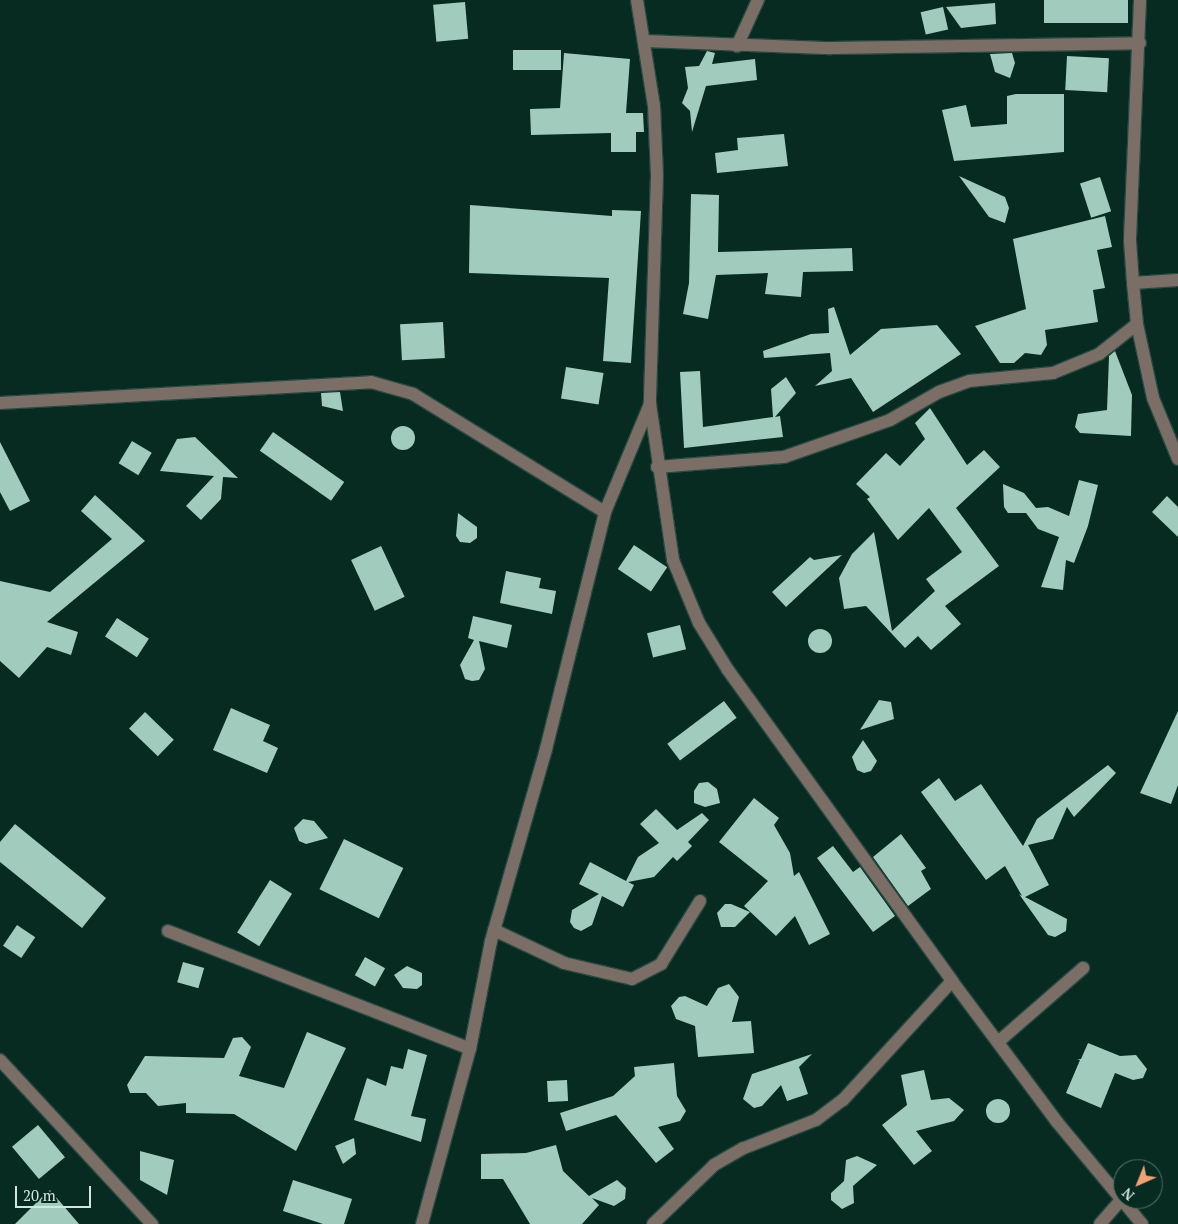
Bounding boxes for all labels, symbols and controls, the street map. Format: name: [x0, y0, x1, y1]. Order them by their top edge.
north arrow: [1113, 1159, 1163, 1209]
scale bar: [18, 1176, 94, 1208]
text: N: [1118, 1184, 1138, 1205]
text: 20 m: [23, 1185, 56, 1205]

